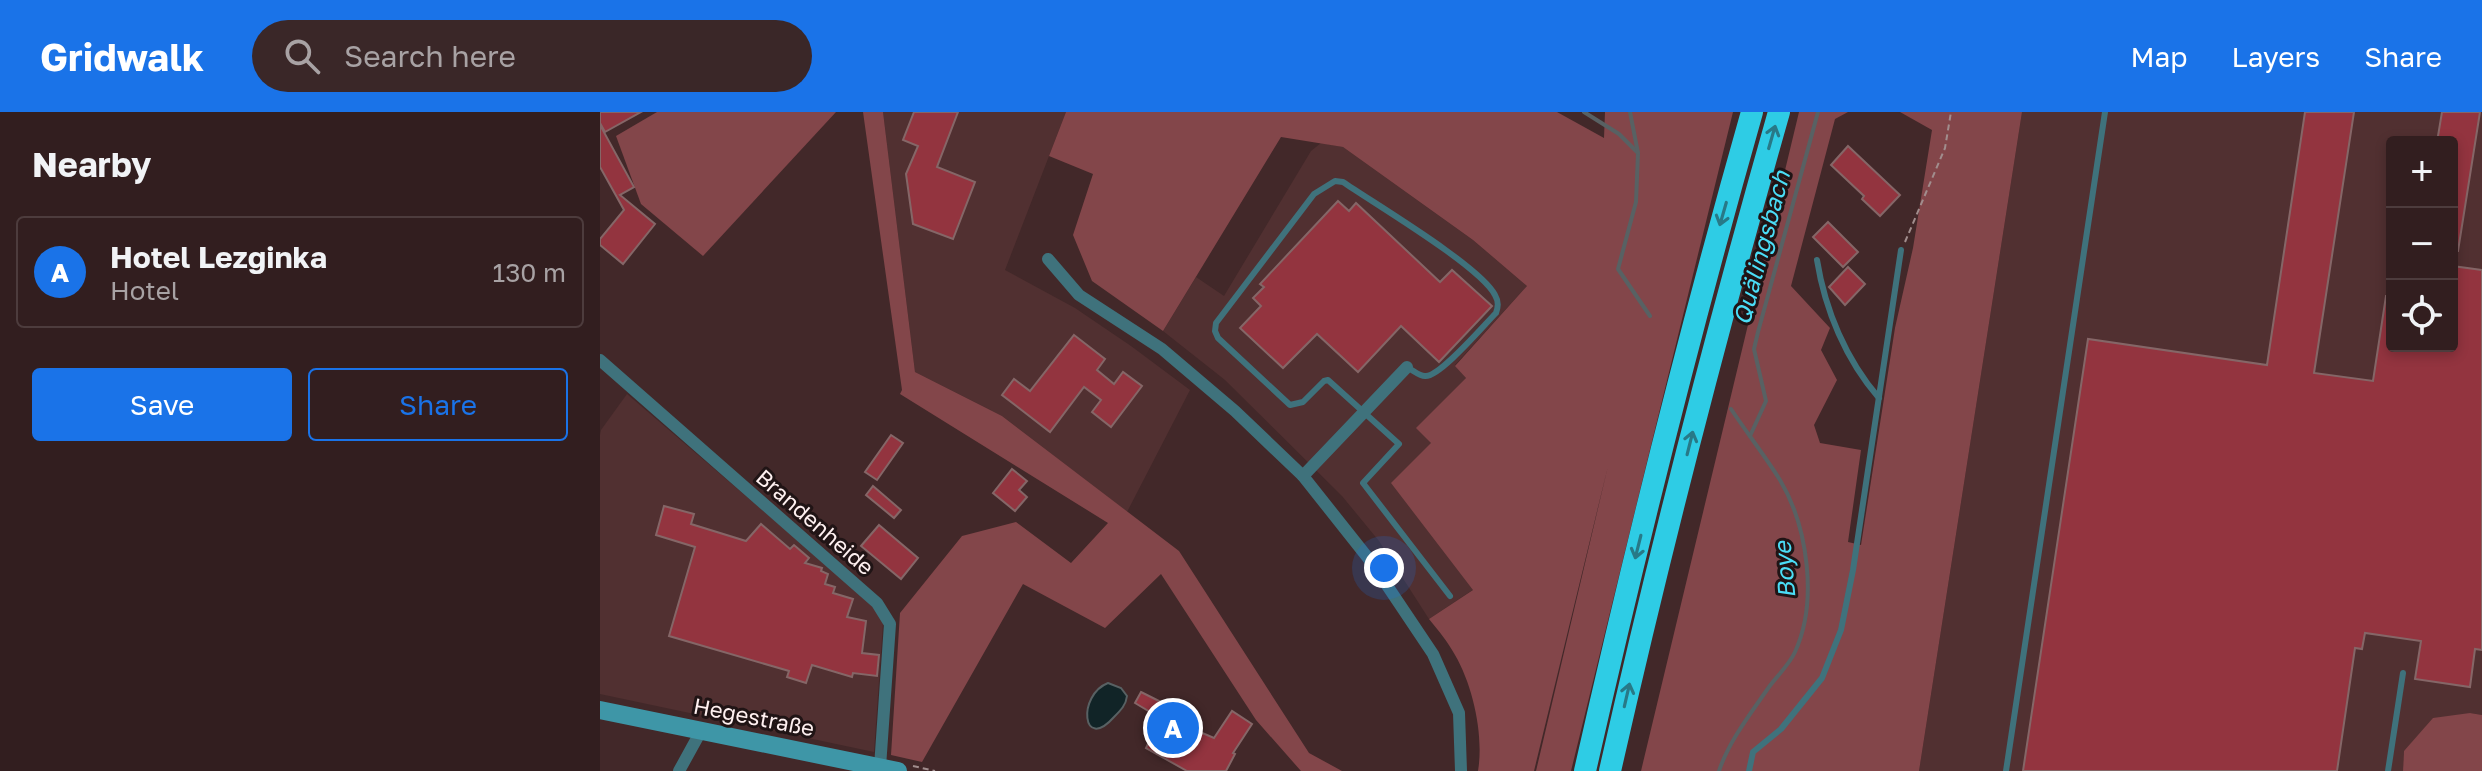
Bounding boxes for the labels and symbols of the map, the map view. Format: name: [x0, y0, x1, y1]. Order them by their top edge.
one-way arrow: [1765, 125, 1780, 151]
water label: Quälingsbach: [1726, 166, 1796, 328]
one-way arrow: [1715, 201, 1729, 226]
one-way arrow: [1683, 430, 1698, 456]
street label: Brandenheide: [751, 463, 880, 580]
one-way arrow: [1629, 534, 1644, 560]
water label: Boye: [1766, 538, 1801, 600]
your location: [1364, 548, 1404, 588]
one-way arrow: [1620, 683, 1635, 708]
street label: Hegestraße: [691, 692, 817, 741]
pin: A: [1147, 698, 1199, 758]

